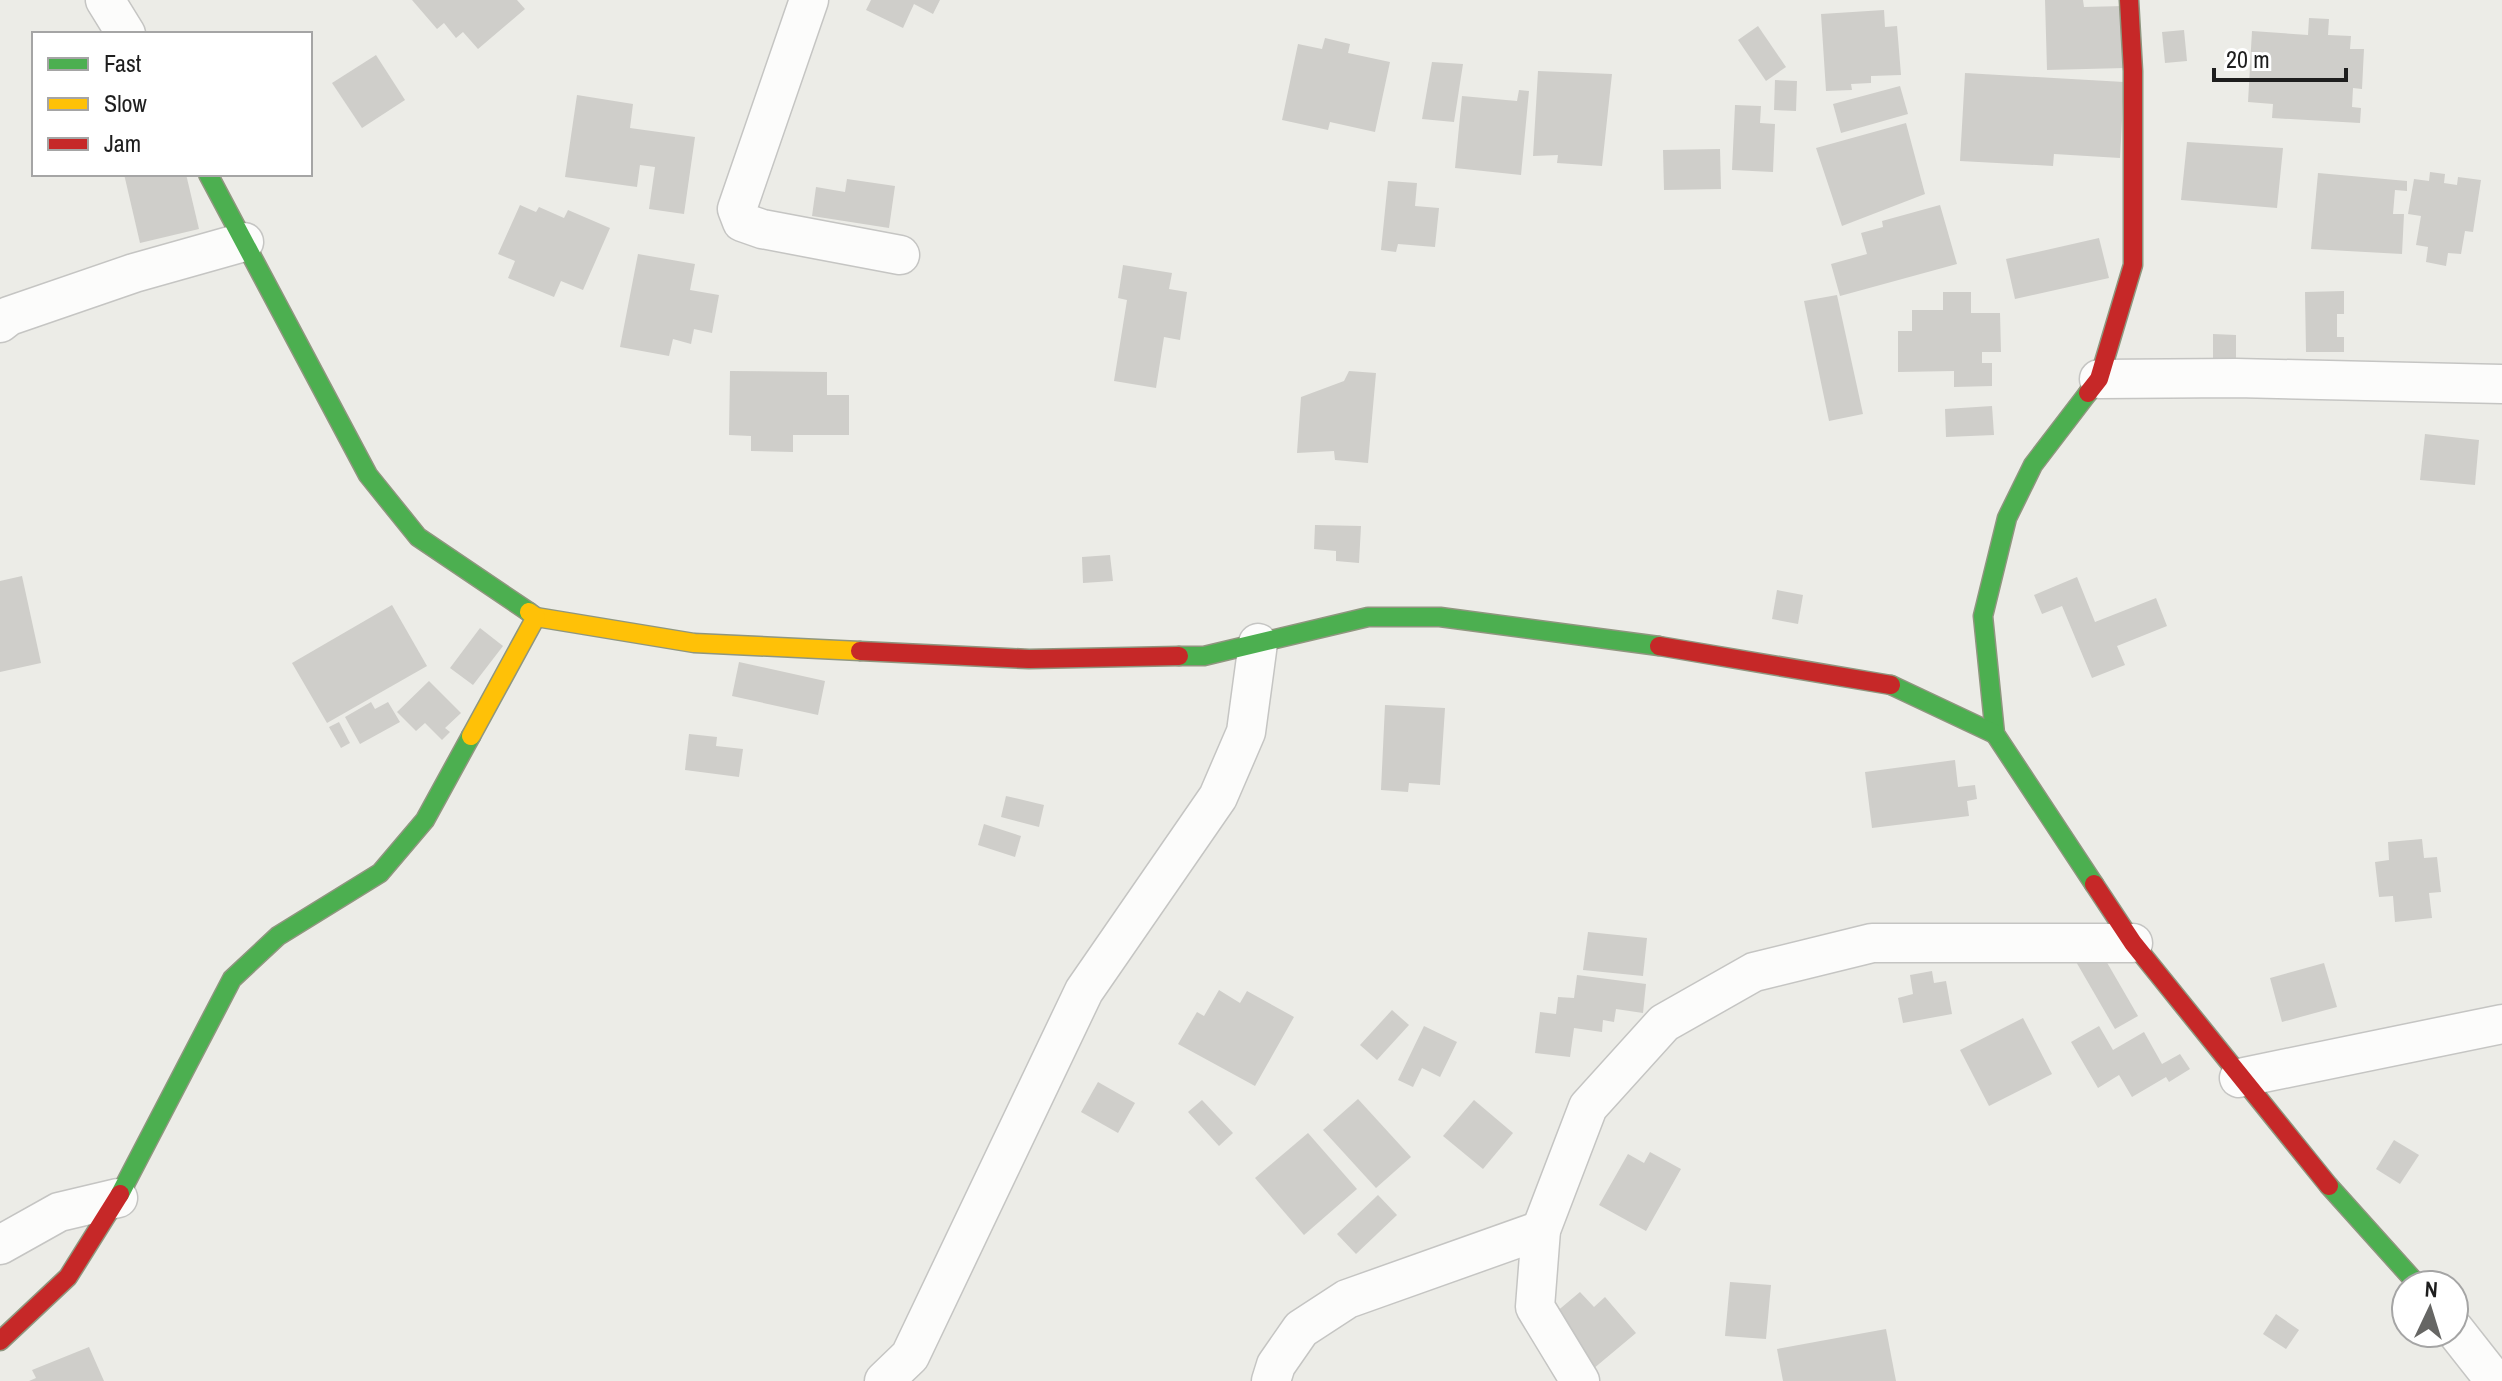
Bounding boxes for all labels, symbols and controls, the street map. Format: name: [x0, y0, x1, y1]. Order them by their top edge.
legend: [32, 32, 312, 176]
scale bar: [2214, 32, 2346, 82]
text: 20 m: [2226, 43, 2270, 75]
text: Fast: [104, 47, 142, 79]
text: Slow: [104, 87, 147, 119]
text: Jam: [104, 127, 141, 159]
north arrow: [2390, 1269, 2470, 1349]
text: N: [2424, 1274, 2439, 1304]

